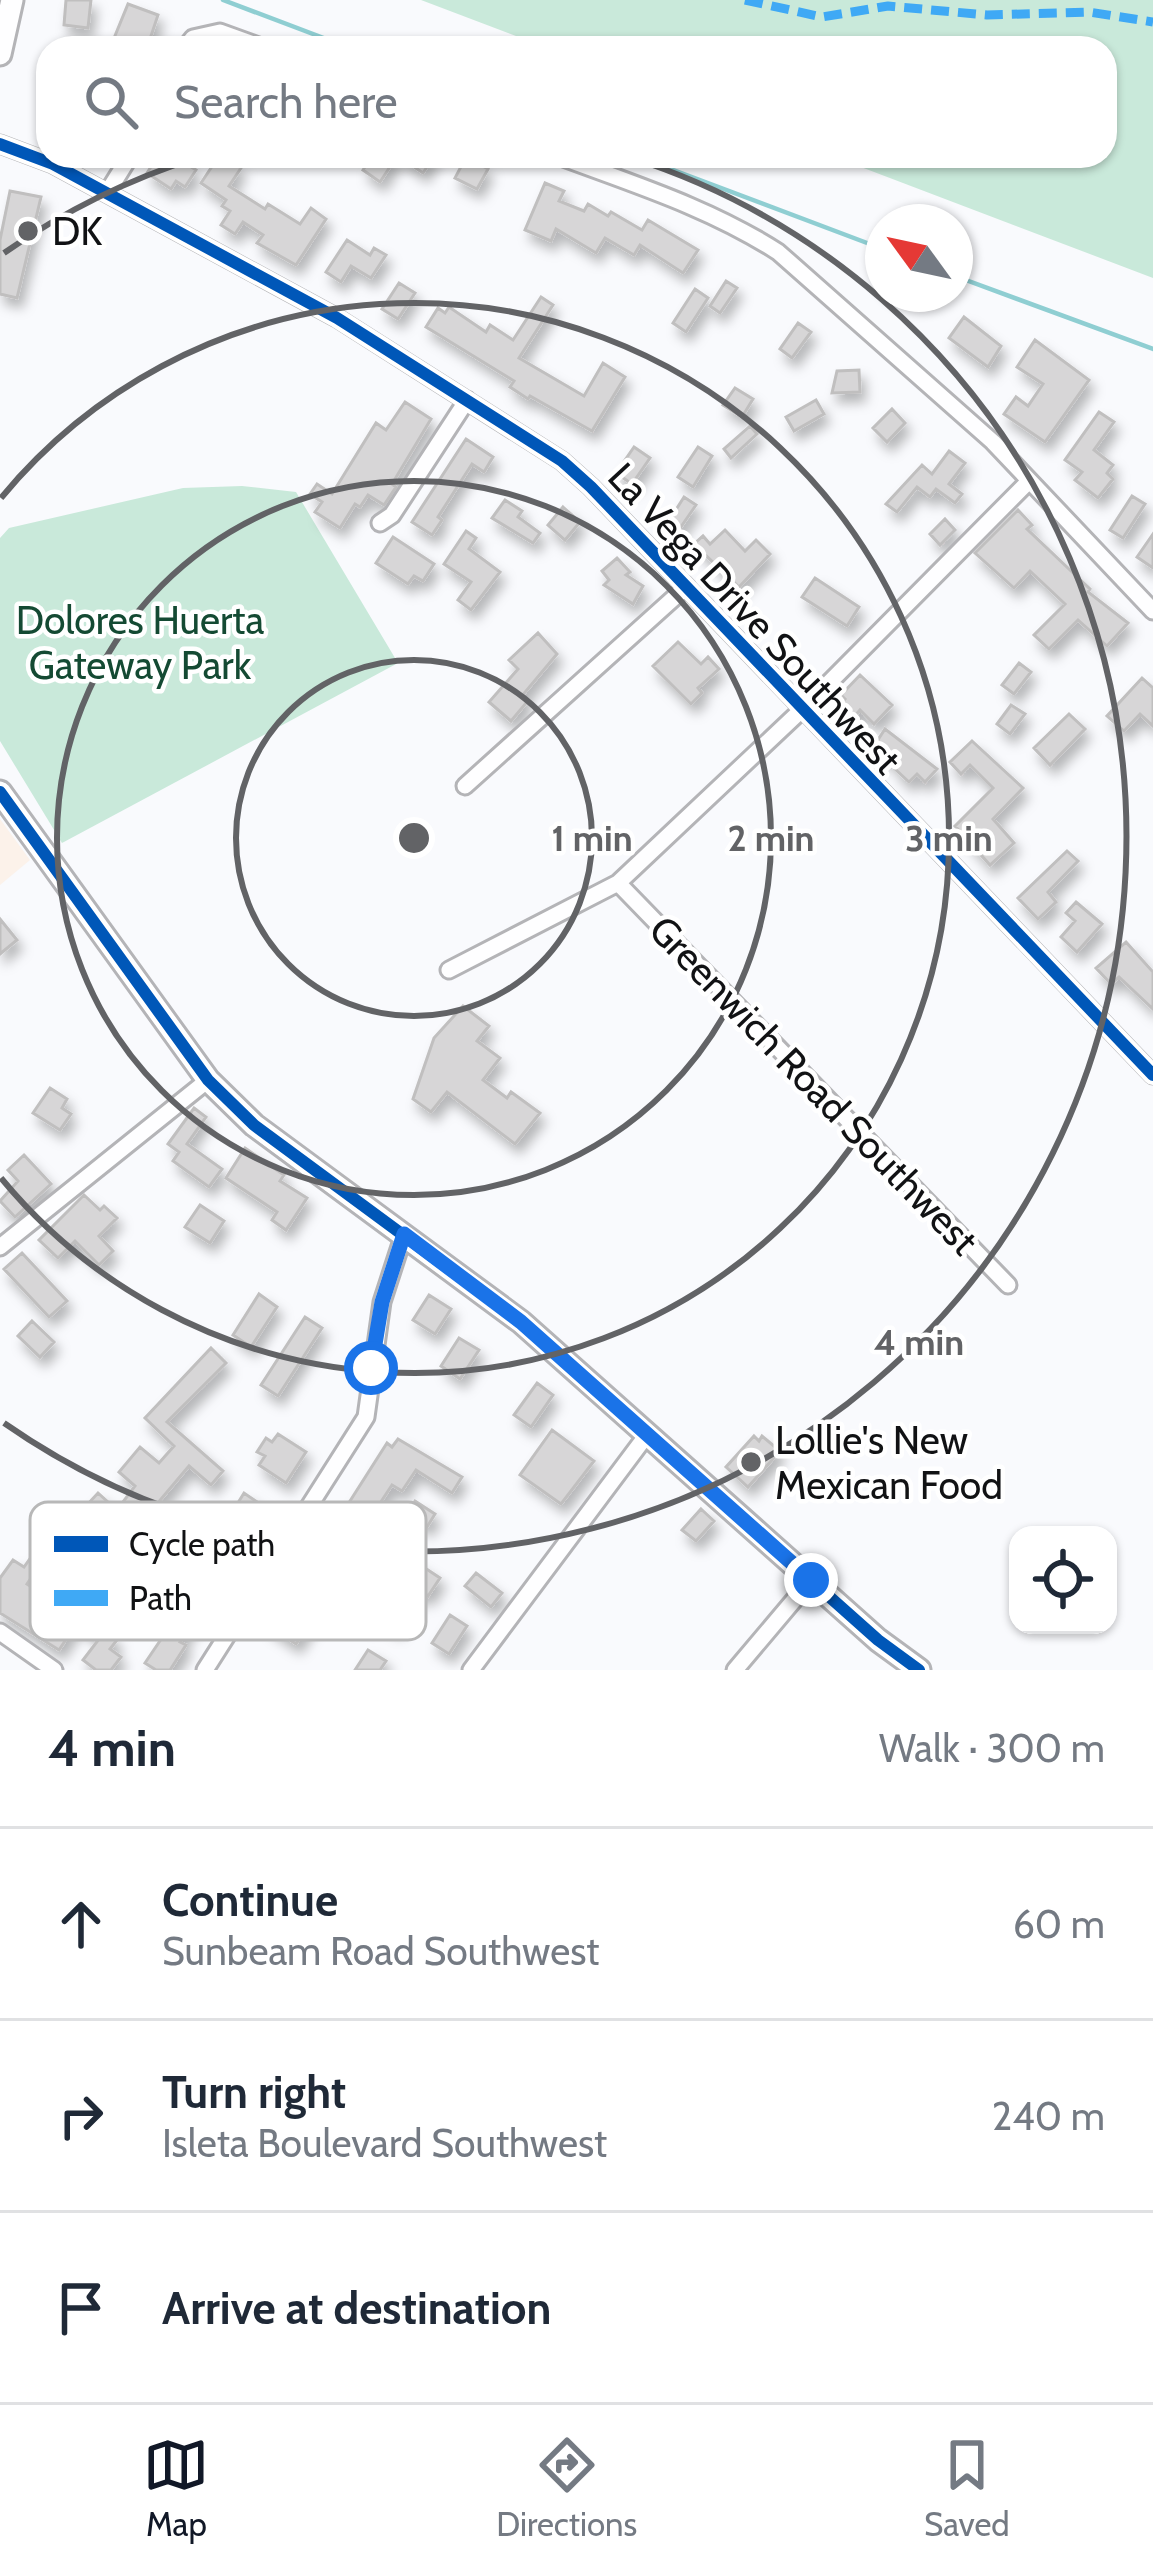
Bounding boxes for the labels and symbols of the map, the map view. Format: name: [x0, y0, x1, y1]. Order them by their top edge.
north arrow: [865, 204, 973, 312]
place label: DK: [52, 207, 102, 255]
marker: DK: [15, 218, 41, 244]
street label: La Vega Drive Southwest: [598, 453, 912, 783]
park label: Dolores Huerta Gateway Park: [16, 596, 264, 689]
text: 1 min: [551, 816, 633, 860]
text: 2 min: [728, 816, 814, 860]
text: 3 min: [905, 816, 993, 860]
centre of rings: [393, 817, 435, 859]
street label: Greenwich Road Southwest: [639, 905, 989, 1265]
text: 4 min: [874, 1320, 964, 1364]
route start: [344, 1341, 398, 1395]
place label: Lollie's New Mexican Food: [775, 1416, 1003, 1509]
marker: Lollie's New Mexican Food: [738, 1449, 764, 1475]
legend: [30, 1502, 426, 1640]
text: Cycle path: [129, 1524, 275, 1564]
route end: [784, 1553, 838, 1607]
text: Path: [129, 1578, 192, 1618]

